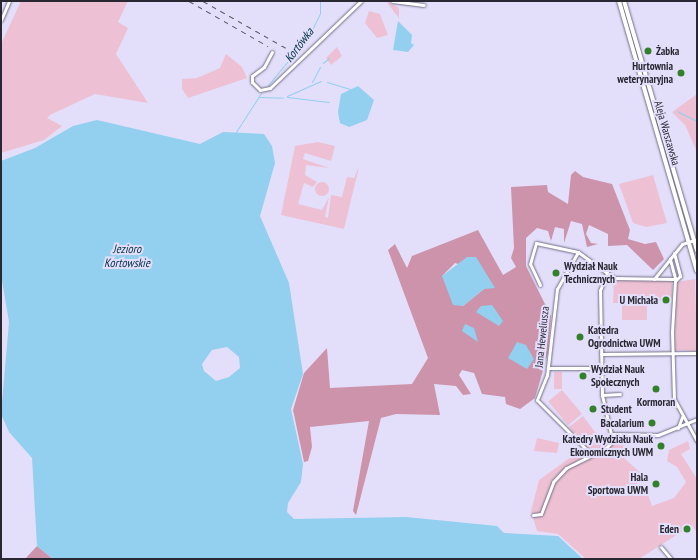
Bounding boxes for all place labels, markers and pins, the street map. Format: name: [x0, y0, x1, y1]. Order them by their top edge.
place label: Żabka: [656, 44, 679, 58]
marker: Żabka: [643, 46, 653, 56]
place label: Hurtownia weterynaryjna: [617, 60, 673, 86]
marker: Hurtownia weterynaryjna: [676, 68, 686, 78]
place label: Wydział Nauk Technicznych: [564, 260, 617, 286]
marker: Wydział Nauk Technicznych: [551, 268, 561, 278]
place label: U Michała: [619, 293, 658, 307]
marker: U Michała: [661, 295, 671, 305]
place label: Katedra Ogrodnictwa UWM: [588, 324, 660, 350]
marker: Katedra Ogrodnictwa UWM: [575, 332, 585, 342]
place label: Wydział Nauk Społecznych: [591, 363, 644, 389]
marker: Wydział Nauk Społecznych: [578, 371, 588, 381]
marker: Kormoran: [651, 384, 661, 394]
place label: Kormoran: [637, 395, 675, 409]
place label: Student: [601, 402, 632, 416]
marker: Student: [588, 404, 598, 414]
place label: Bacalarium: [601, 416, 644, 430]
marker: Bacalarium: [647, 418, 657, 428]
place label: Katedry Wydziału Nauk Ekonomicznych UWM: [562, 433, 653, 459]
marker: Katedry Wydziału Nauk Ekonomicznych UWM: [656, 441, 666, 451]
place label: Hala Sportowa UWM: [588, 471, 648, 497]
marker: Hala Sportowa UWM: [651, 479, 661, 489]
place label: Eden: [660, 522, 679, 536]
marker: Eden: [682, 524, 692, 534]

